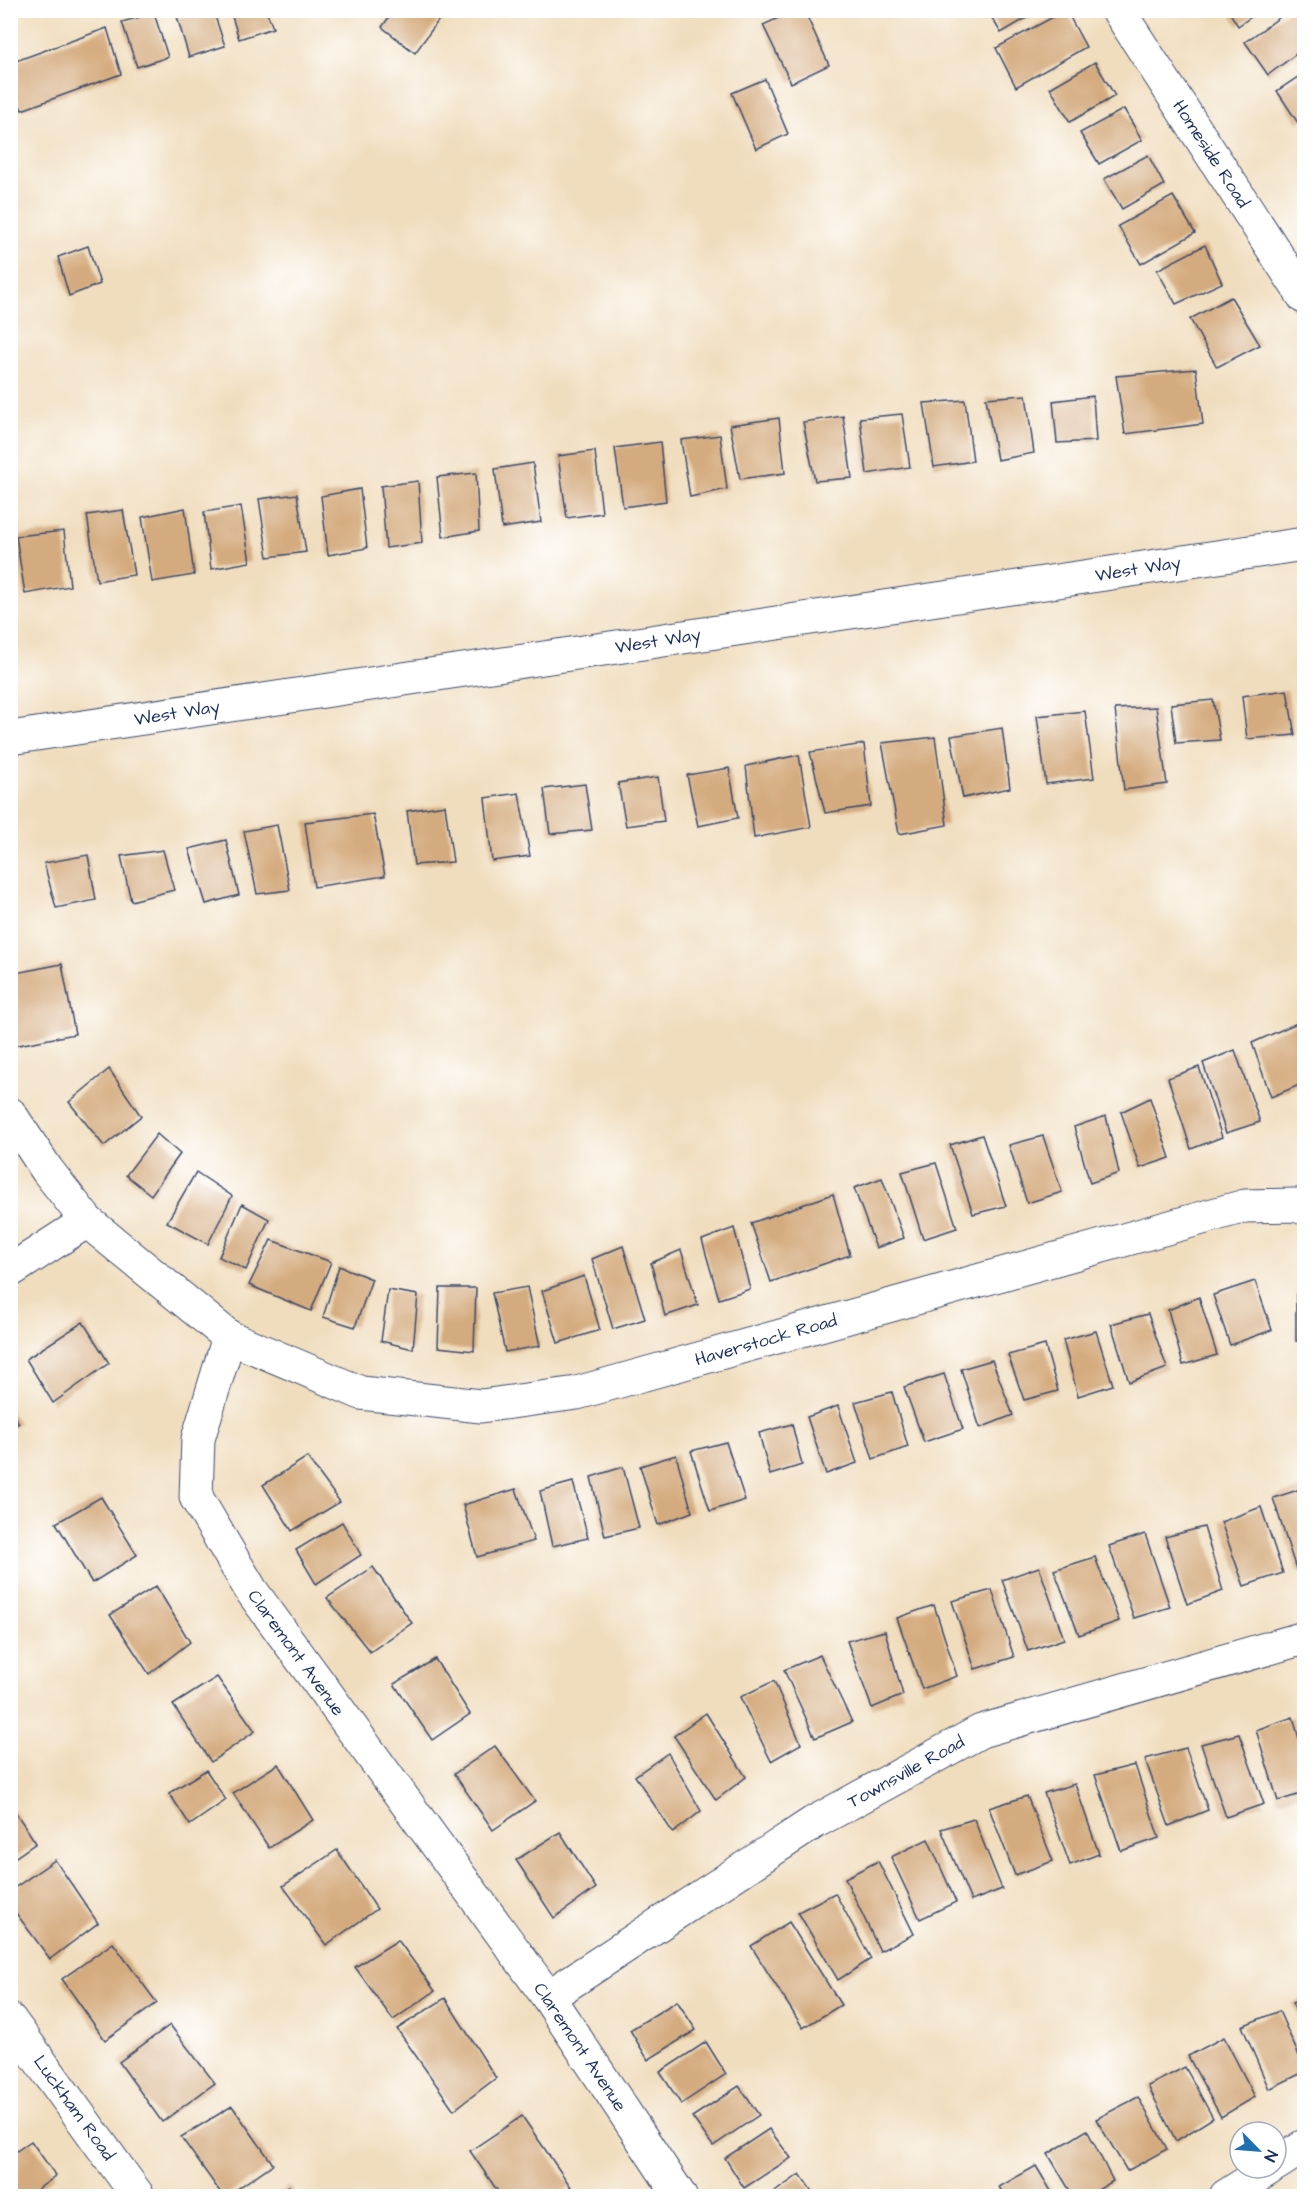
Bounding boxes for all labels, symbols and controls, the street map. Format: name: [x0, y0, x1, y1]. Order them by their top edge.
street label: Homeside Road: [1167, 95, 1255, 213]
street label: West Way: [1093, 550, 1183, 589]
street label: West Way: [613, 622, 703, 661]
street label: West Way: [132, 694, 222, 733]
street label: Haverstock Road: [692, 1308, 840, 1372]
street label: Claremont Avenue: [242, 1585, 350, 1721]
street label: Townsville Road: [843, 1730, 969, 1814]
street label: Claremont Avenue: [528, 1978, 633, 2117]
street label: Luckham Road: [27, 2050, 121, 2166]
north arrow: [1228, 2120, 1288, 2180]
text: N: [1259, 2147, 1283, 2165]

